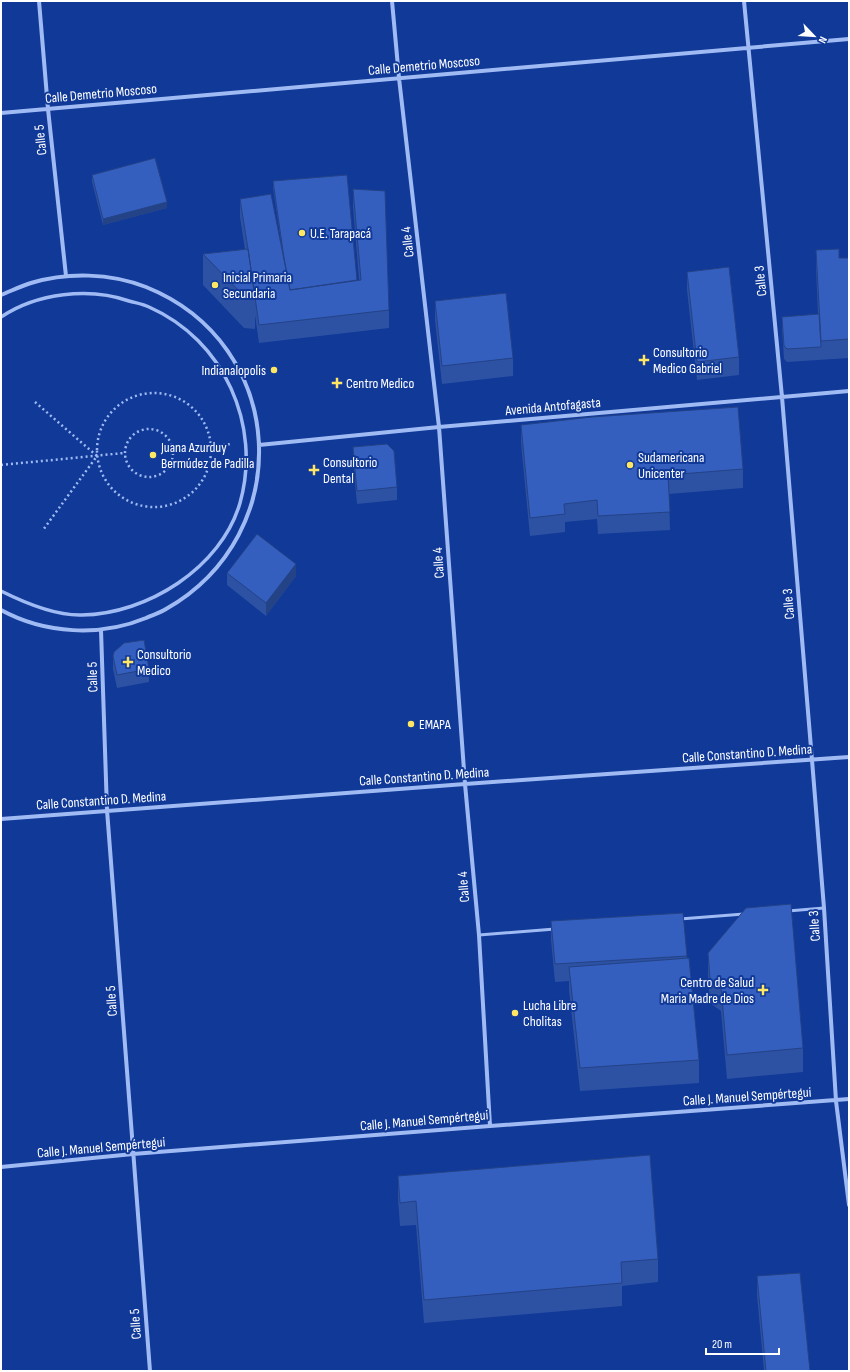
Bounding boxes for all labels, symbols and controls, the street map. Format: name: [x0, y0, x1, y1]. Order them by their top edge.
north arrow: [794, 16, 834, 56]
text: N: [815, 35, 830, 46]
street label: Calle Demetrio Moscoso: [367, 52, 481, 79]
street label: Calle Demetrio Moscoso: [44, 80, 158, 107]
street label: Calle 5: [30, 123, 51, 156]
place label: U.E. Tarapacá: [310, 225, 371, 242]
street label: Calle 4: [397, 225, 418, 258]
marker: U.E. Tarapacá: [297, 228, 307, 238]
street label: Calle 3: [750, 265, 771, 297]
place label: Inicial Primaria Secundaria: [223, 269, 292, 302]
marker: Inicial Primaria Secundaria: [210, 280, 220, 290]
place label: Consultorio Medico Gabriel: [653, 344, 722, 377]
marker: Consultorio Medico Gabriel: [638, 354, 650, 366]
place label: Indianalopolis: [201, 362, 266, 379]
marker: Indianalopolis: [269, 365, 279, 375]
place label: Centro Medico: [346, 375, 414, 392]
marker: Centro Medico: [331, 377, 343, 389]
street label: Avenida Antofagasta: [504, 394, 601, 419]
place label: Juana Azurduy Bermúdez de Padilla: [160, 439, 254, 472]
place label: Sudamericana Unicenter: [638, 449, 705, 482]
marker: Juana Azurduy Bermúdez de Padilla: [148, 450, 158, 460]
place label: Consultorio Dental: [323, 454, 378, 487]
marker: Sudamericana Unicenter: [625, 460, 635, 470]
marker: Consultorio Dental: [308, 464, 320, 476]
street label: Calle 4: [429, 547, 448, 579]
street label: Calle 3: [779, 588, 798, 620]
place label: Consultorio Medico: [137, 646, 192, 679]
marker: Consultorio Medico: [122, 656, 134, 668]
street label: Calle 5: [83, 661, 102, 693]
place label: EMAPA: [419, 716, 452, 733]
marker: EMAPA: [406, 719, 416, 729]
street label: Calle Constantino D. Medina: [681, 740, 813, 767]
street label: Calle Constantino D. Medina: [358, 763, 490, 790]
street label: Calle Constantino D. Medina: [35, 787, 167, 814]
street label: Calle 4: [454, 871, 473, 903]
street label: Calle 3: [805, 910, 824, 942]
place label: Centro de Salud Maria Madre de Dios: [661, 974, 754, 1007]
marker: Centro de Salud Maria Madre de Dios: [757, 984, 769, 996]
street label: Calle 5: [102, 985, 121, 1017]
place label: Lucha Libre Cholitas: [523, 997, 576, 1030]
marker: Lucha Libre Cholitas: [510, 1008, 520, 1018]
street label: Calle J. Manuel Sempértegui: [682, 1084, 812, 1109]
street label: Calle J. Manuel Sempértegui: [359, 1106, 489, 1135]
street label: Calle J. Manuel Sempértegui: [36, 1133, 166, 1162]
street label: Calle 5: [126, 1308, 145, 1340]
scale bar: [706, 1330, 779, 1356]
text: 20 m: [712, 1337, 732, 1352]

